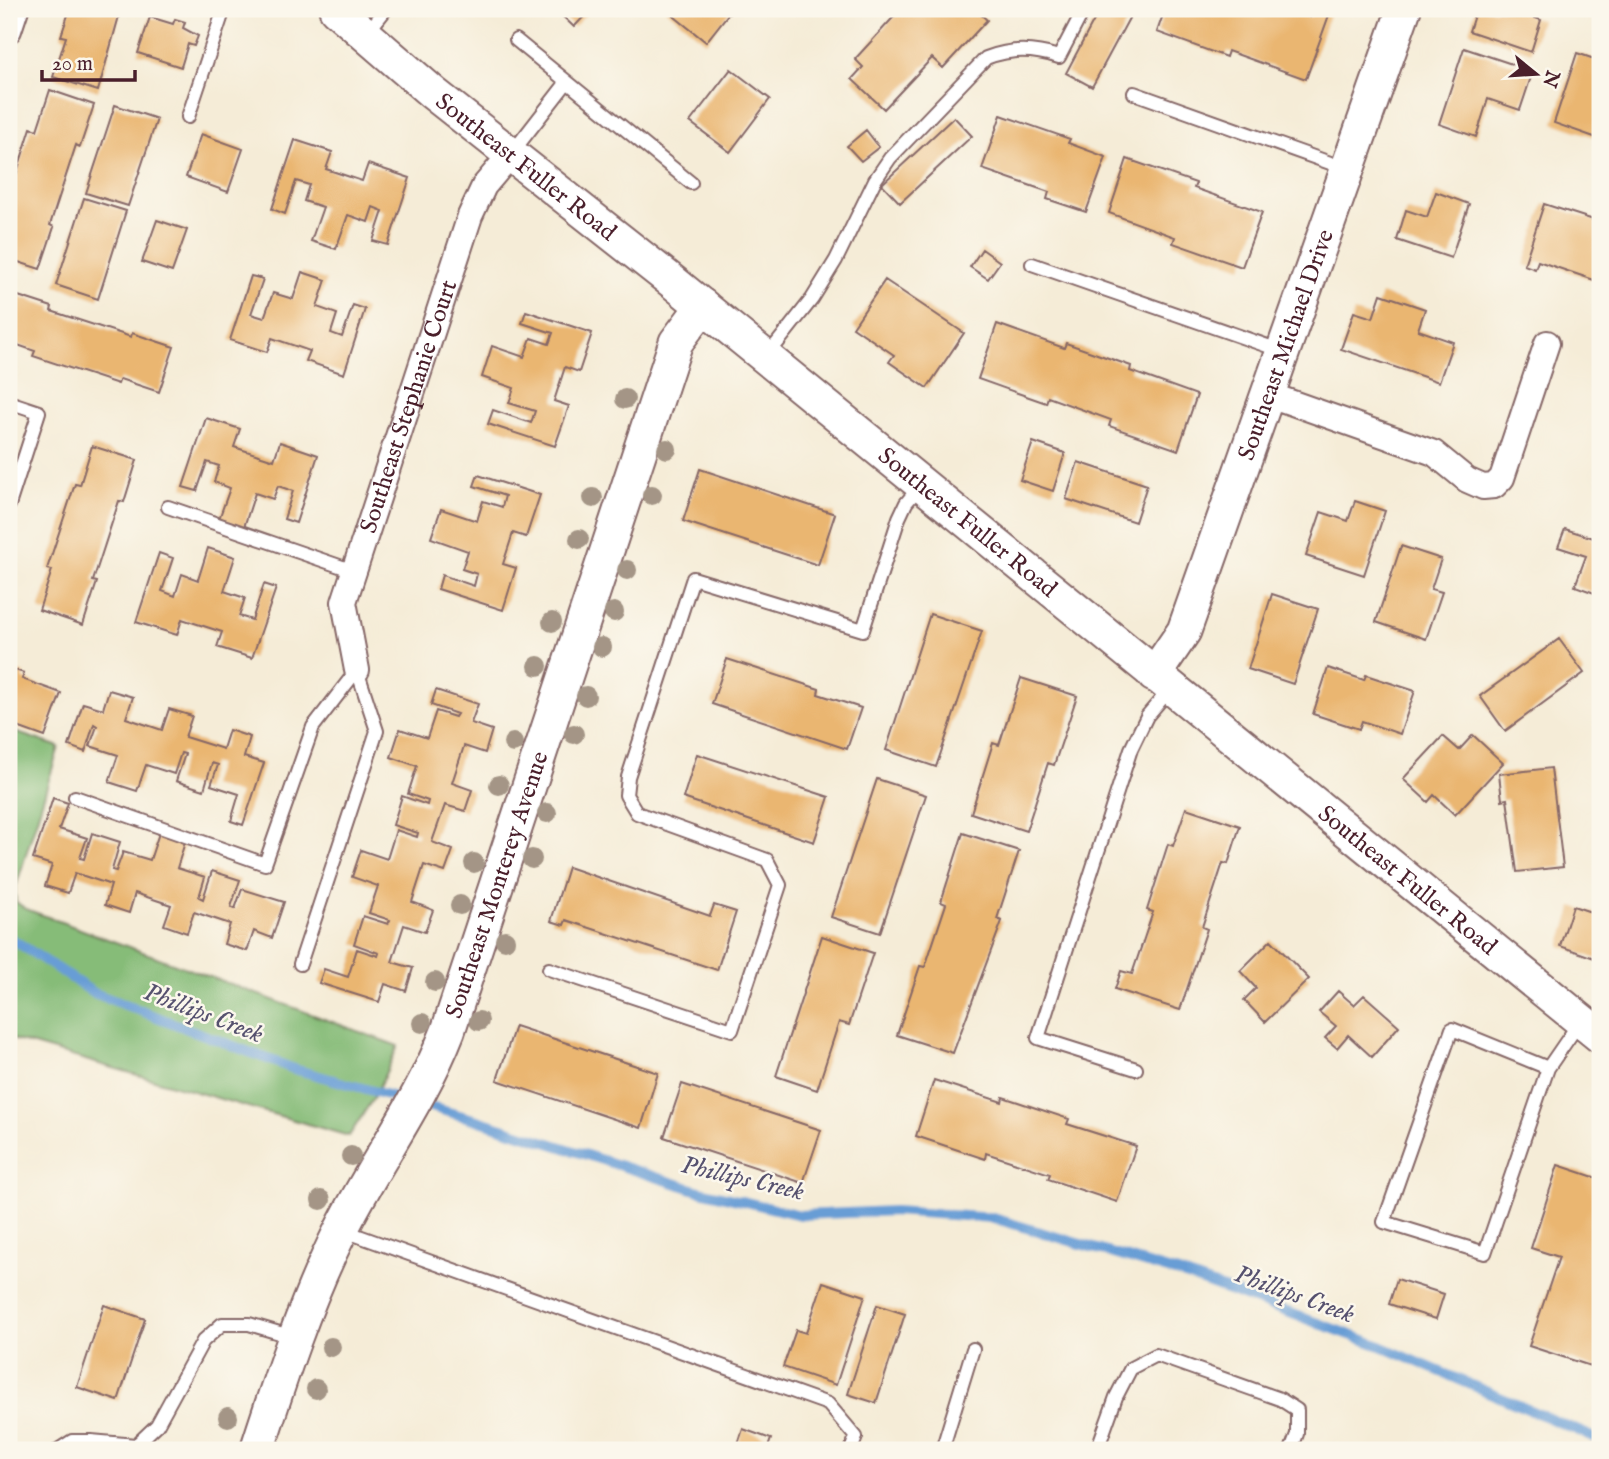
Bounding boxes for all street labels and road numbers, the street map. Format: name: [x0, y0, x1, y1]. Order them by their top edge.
street label: Southeast Fuller Road: [429, 87, 622, 249]
street label: Southeast Michael Drive: [1232, 225, 1342, 465]
street label: Southeast Stephanie Court: [354, 276, 465, 537]
street label: Southeast Fuller Road: [871, 441, 1063, 605]
street label: Southeast Monterey Avenue: [439, 748, 556, 1023]
street label: Southeast Fuller Road: [1311, 799, 1503, 963]

